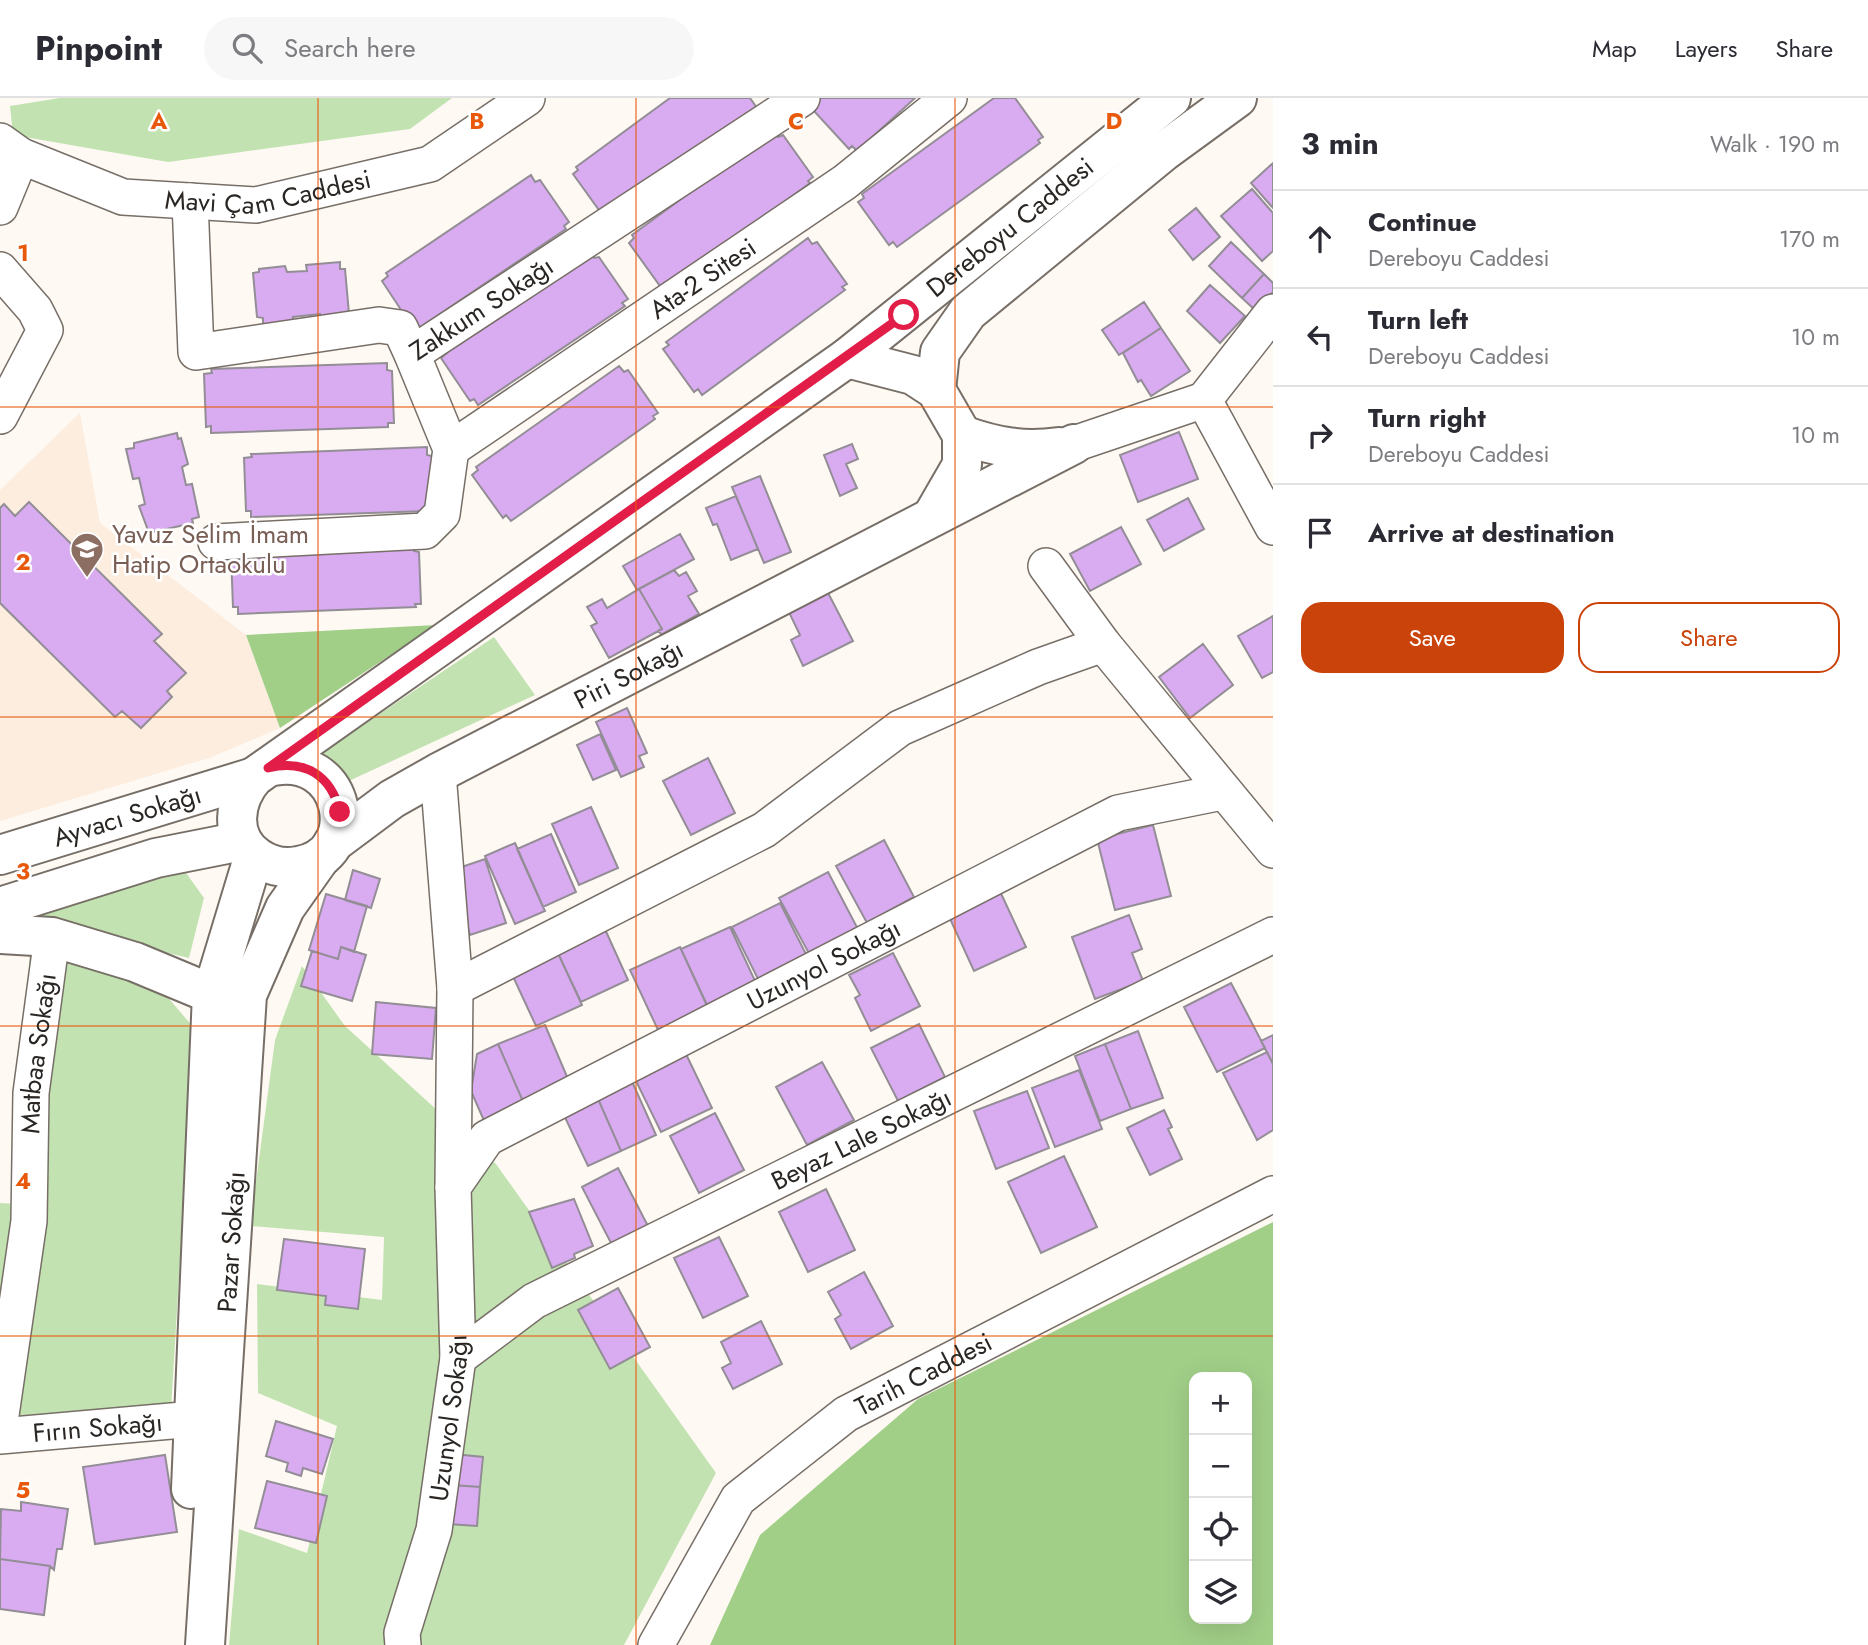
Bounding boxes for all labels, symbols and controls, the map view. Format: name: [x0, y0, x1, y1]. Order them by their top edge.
search box: [204, 17, 694, 80]
text: Pinpoint: [35, 25, 162, 72]
icon: search: [228, 29, 266, 67]
text: Search here: [284, 29, 416, 67]
text: Map: [1592, 31, 1637, 66]
text: Layers: [1675, 31, 1737, 66]
text: Share: [1775, 31, 1833, 66]
text: A: [150, 104, 168, 138]
text: B: [469, 104, 485, 138]
text: C: [788, 104, 804, 138]
text: D: [1106, 104, 1123, 138]
text: 3 min: [1301, 122, 1379, 165]
text: Walk · 190 m: [1710, 127, 1840, 161]
street label: Dereboyu Caddesi: [918, 148, 1102, 306]
street label: Mavi Çam Caddesi: [164, 160, 375, 224]
text: Continue: [1368, 203, 1477, 241]
icon: ahead: [1301, 220, 1339, 258]
text: 170 m: [1779, 222, 1840, 256]
street label: Ata-2 Sitesi: [642, 229, 764, 328]
text: 1: [17, 236, 29, 270]
text: Dereboyu Caddesi: [1368, 241, 1549, 275]
street label: Zakkum Sokağı: [402, 247, 561, 370]
route start: [888, 299, 919, 330]
text: Turn left: [1368, 301, 1468, 339]
icon: left: [1301, 318, 1339, 356]
text: 10 m: [1791, 320, 1840, 354]
text: Dereboyu Caddesi: [1368, 339, 1549, 373]
text: Turn right: [1368, 399, 1486, 437]
icon: right: [1301, 416, 1339, 454]
text: 10 m: [1791, 418, 1840, 452]
text: Dereboyu Caddesi: [1368, 437, 1549, 471]
icon: arrive: [1301, 514, 1339, 552]
text: Arrive at destination: [1368, 514, 1615, 552]
place label: Yavuz Selim İmam Hatip Ortaokulu: [112, 515, 309, 583]
school or university icon: Yavuz Selim İmam Hatip Ortaokulu: [68, 530, 106, 579]
text: 2: [15, 545, 31, 579]
button: Save: [1301, 602, 1564, 673]
button: Share: [1578, 602, 1840, 673]
street label: Piri Sokağı: [567, 630, 690, 719]
street label: Ayvacı Sokağı: [48, 775, 206, 857]
route end: [324, 796, 355, 827]
text: 3: [16, 854, 30, 888]
street label: Uzunyol Sokağı: [740, 909, 907, 1020]
street label: Matbaa Sokağı: [11, 971, 66, 1134]
street label: Beyaz Lale Sokağı: [765, 1078, 958, 1200]
text: 4: [15, 1164, 31, 1198]
street label: Pazar Sokağı: [208, 1170, 255, 1314]
street label: Tarih Caddesi: [848, 1323, 999, 1425]
street label: Uzunyol Sokağı: [419, 1334, 477, 1504]
map controls: [1189, 1372, 1252, 1624]
button: +: [1189, 1372, 1252, 1435]
street label: Fırın Sokağı: [31, 1403, 164, 1452]
button: −: [1189, 1435, 1252, 1498]
text: 5: [16, 1473, 30, 1507]
button: locate: [1189, 1498, 1252, 1561]
button: layers: [1189, 1561, 1252, 1624]

